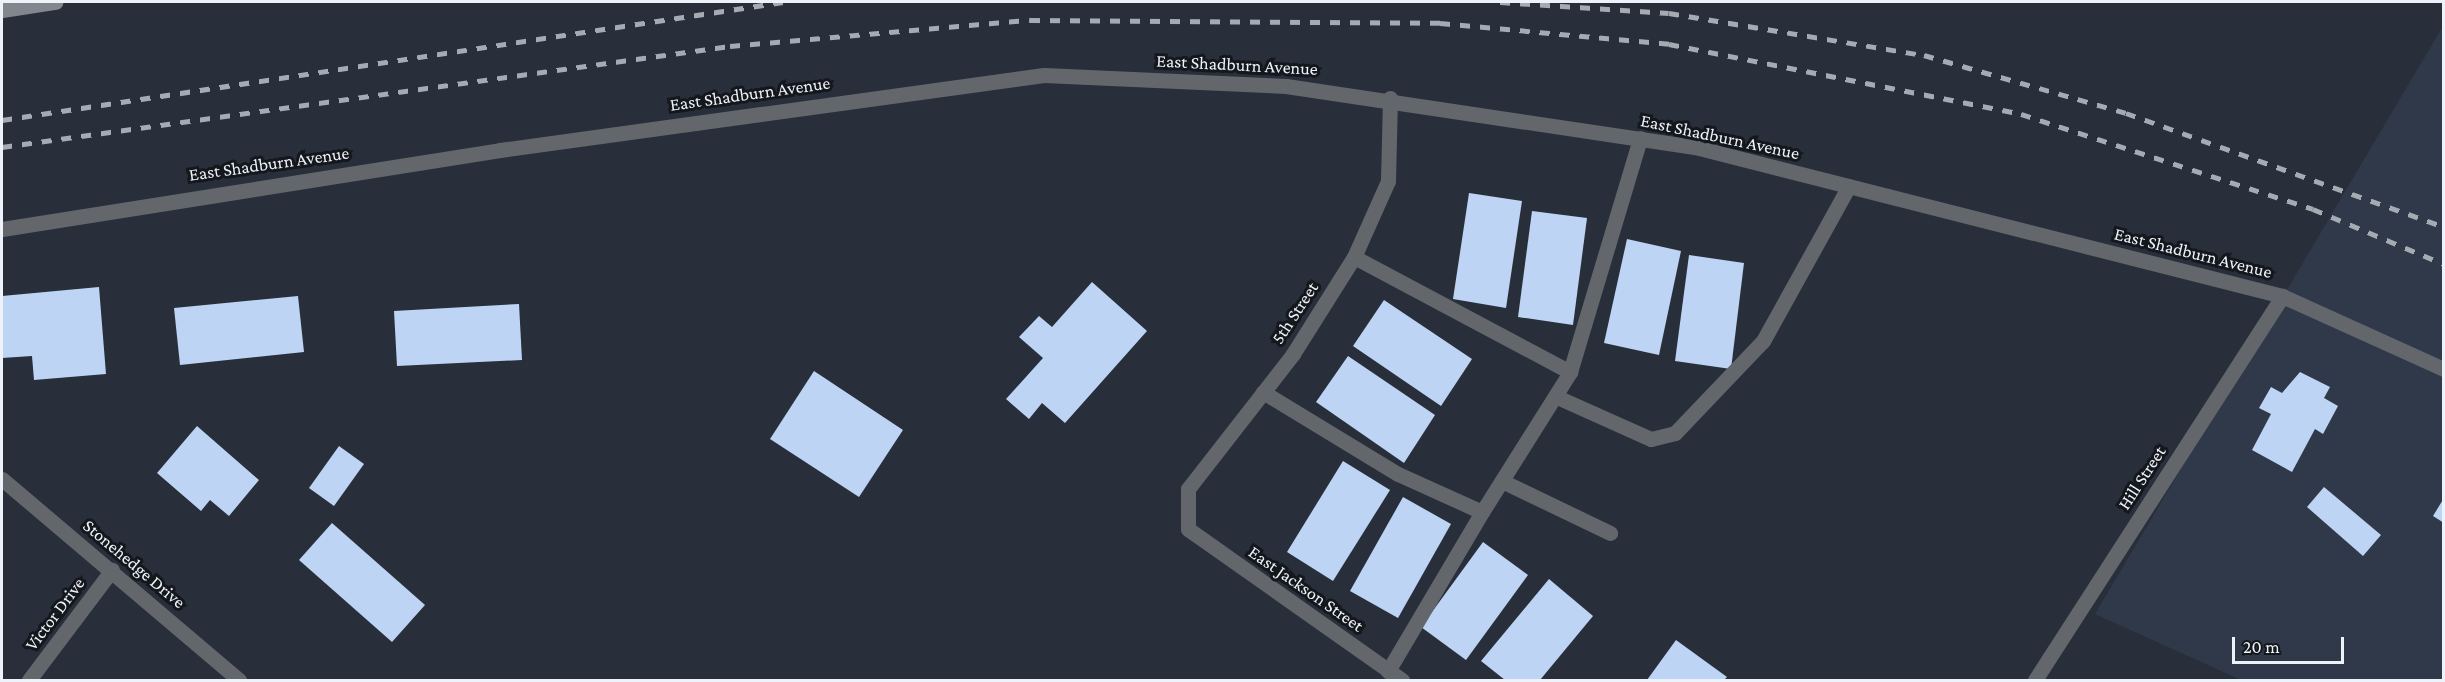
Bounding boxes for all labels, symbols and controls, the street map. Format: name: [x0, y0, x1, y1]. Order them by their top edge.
street label: East Shadburn Avenue: [1156, 50, 1318, 80]
street label: East Shadburn Avenue: [668, 72, 832, 116]
street label: East Shadburn Avenue: [1639, 110, 1801, 164]
street label: East Shadburn Avenue: [187, 142, 351, 186]
street label: East Shadburn Avenue: [2112, 223, 2274, 283]
street label: 5th Street: [1267, 278, 1323, 348]
street label: Hill Street: [2113, 442, 2171, 514]
street label: Stonehedge Drive: [78, 515, 190, 613]
street label: East Jackson Street: [1244, 541, 1368, 637]
street label: Victor Drive: [21, 573, 89, 655]
scale bar: [2235, 625, 2348, 663]
text: 20 m: [2243, 637, 2280, 657]

